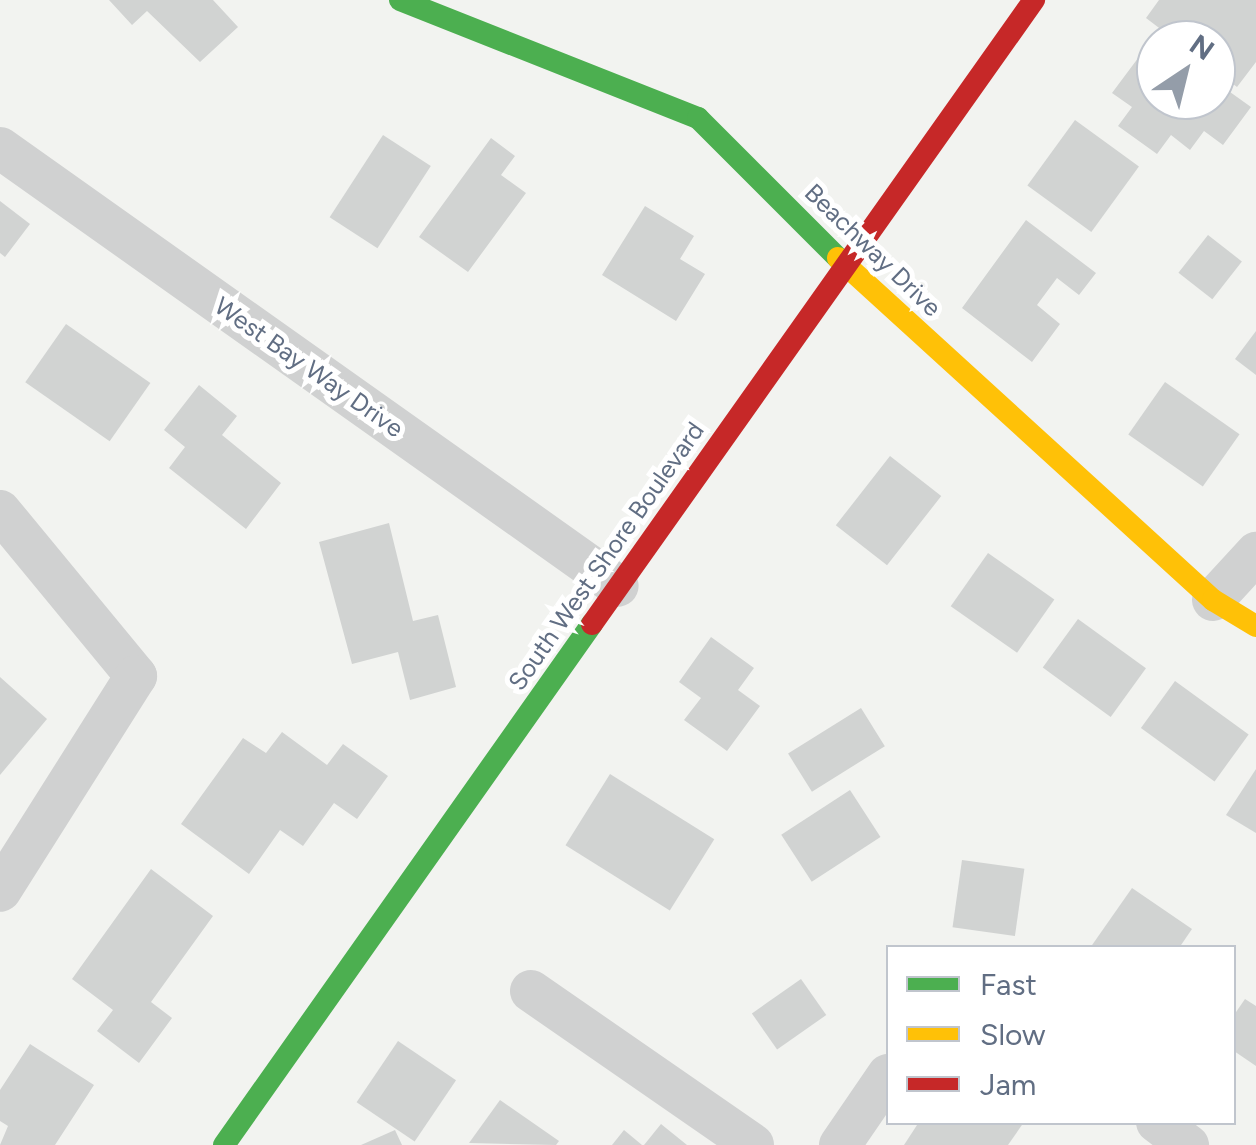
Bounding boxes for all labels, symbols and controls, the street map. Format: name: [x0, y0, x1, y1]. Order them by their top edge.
north arrow: [1136, 20, 1236, 120]
text: N: [1183, 27, 1221, 67]
street label: Beachway Drive: [799, 177, 947, 323]
street label: West Bay Way Drive: [209, 291, 409, 443]
street label: South West Shore Boulevard: [502, 416, 710, 696]
legend: [886, 945, 1236, 1125]
text: Fast: [980, 966, 1037, 1003]
text: Slow: [980, 1016, 1046, 1053]
text: Jam: [980, 1066, 1036, 1103]

